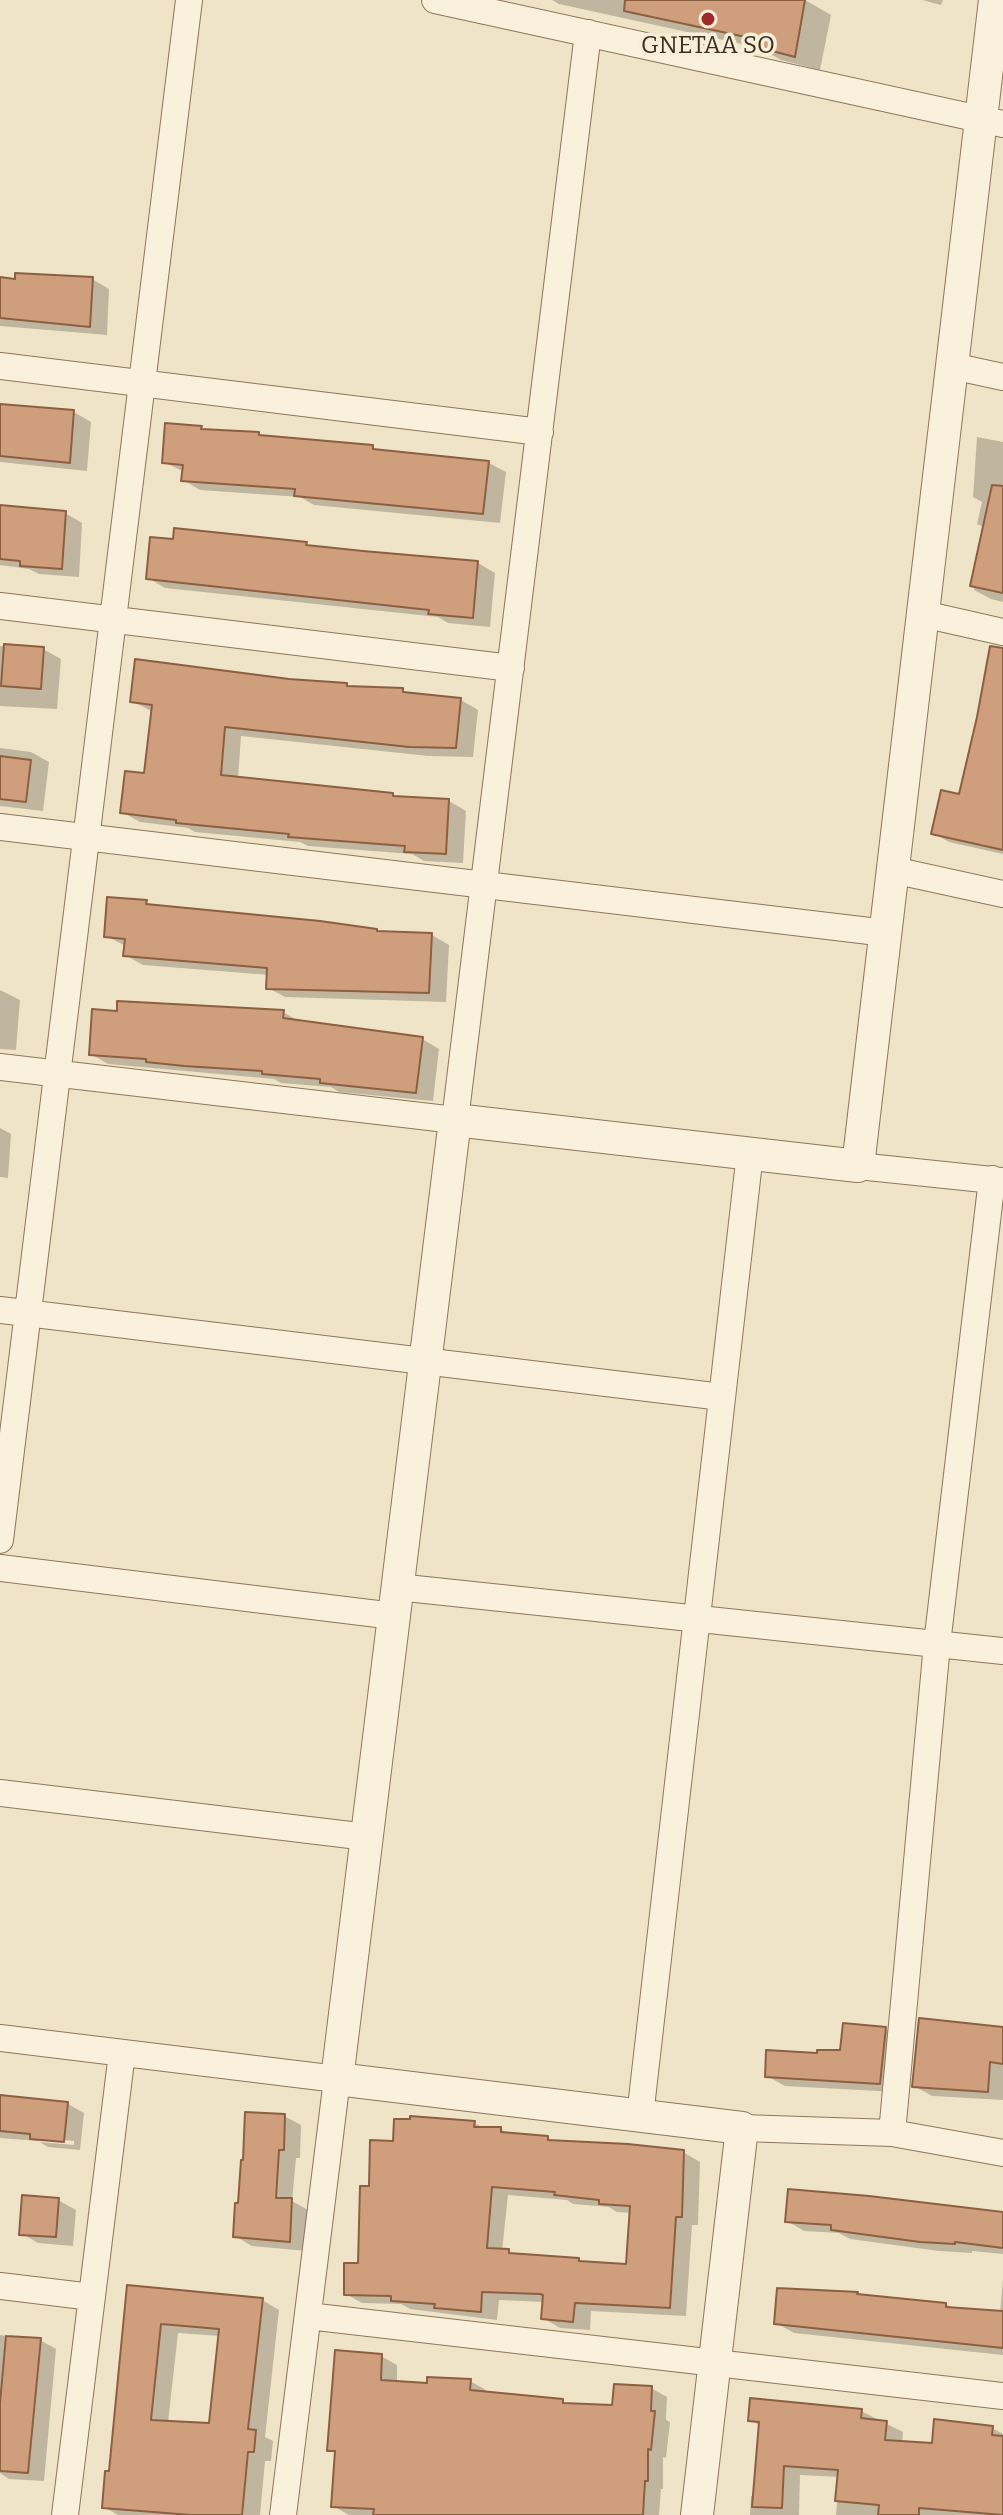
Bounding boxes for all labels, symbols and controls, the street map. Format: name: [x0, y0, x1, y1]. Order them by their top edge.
marker: GNETAA SO: [699, 10, 717, 28]
place label: GNETAA SO: [641, 32, 775, 60]

